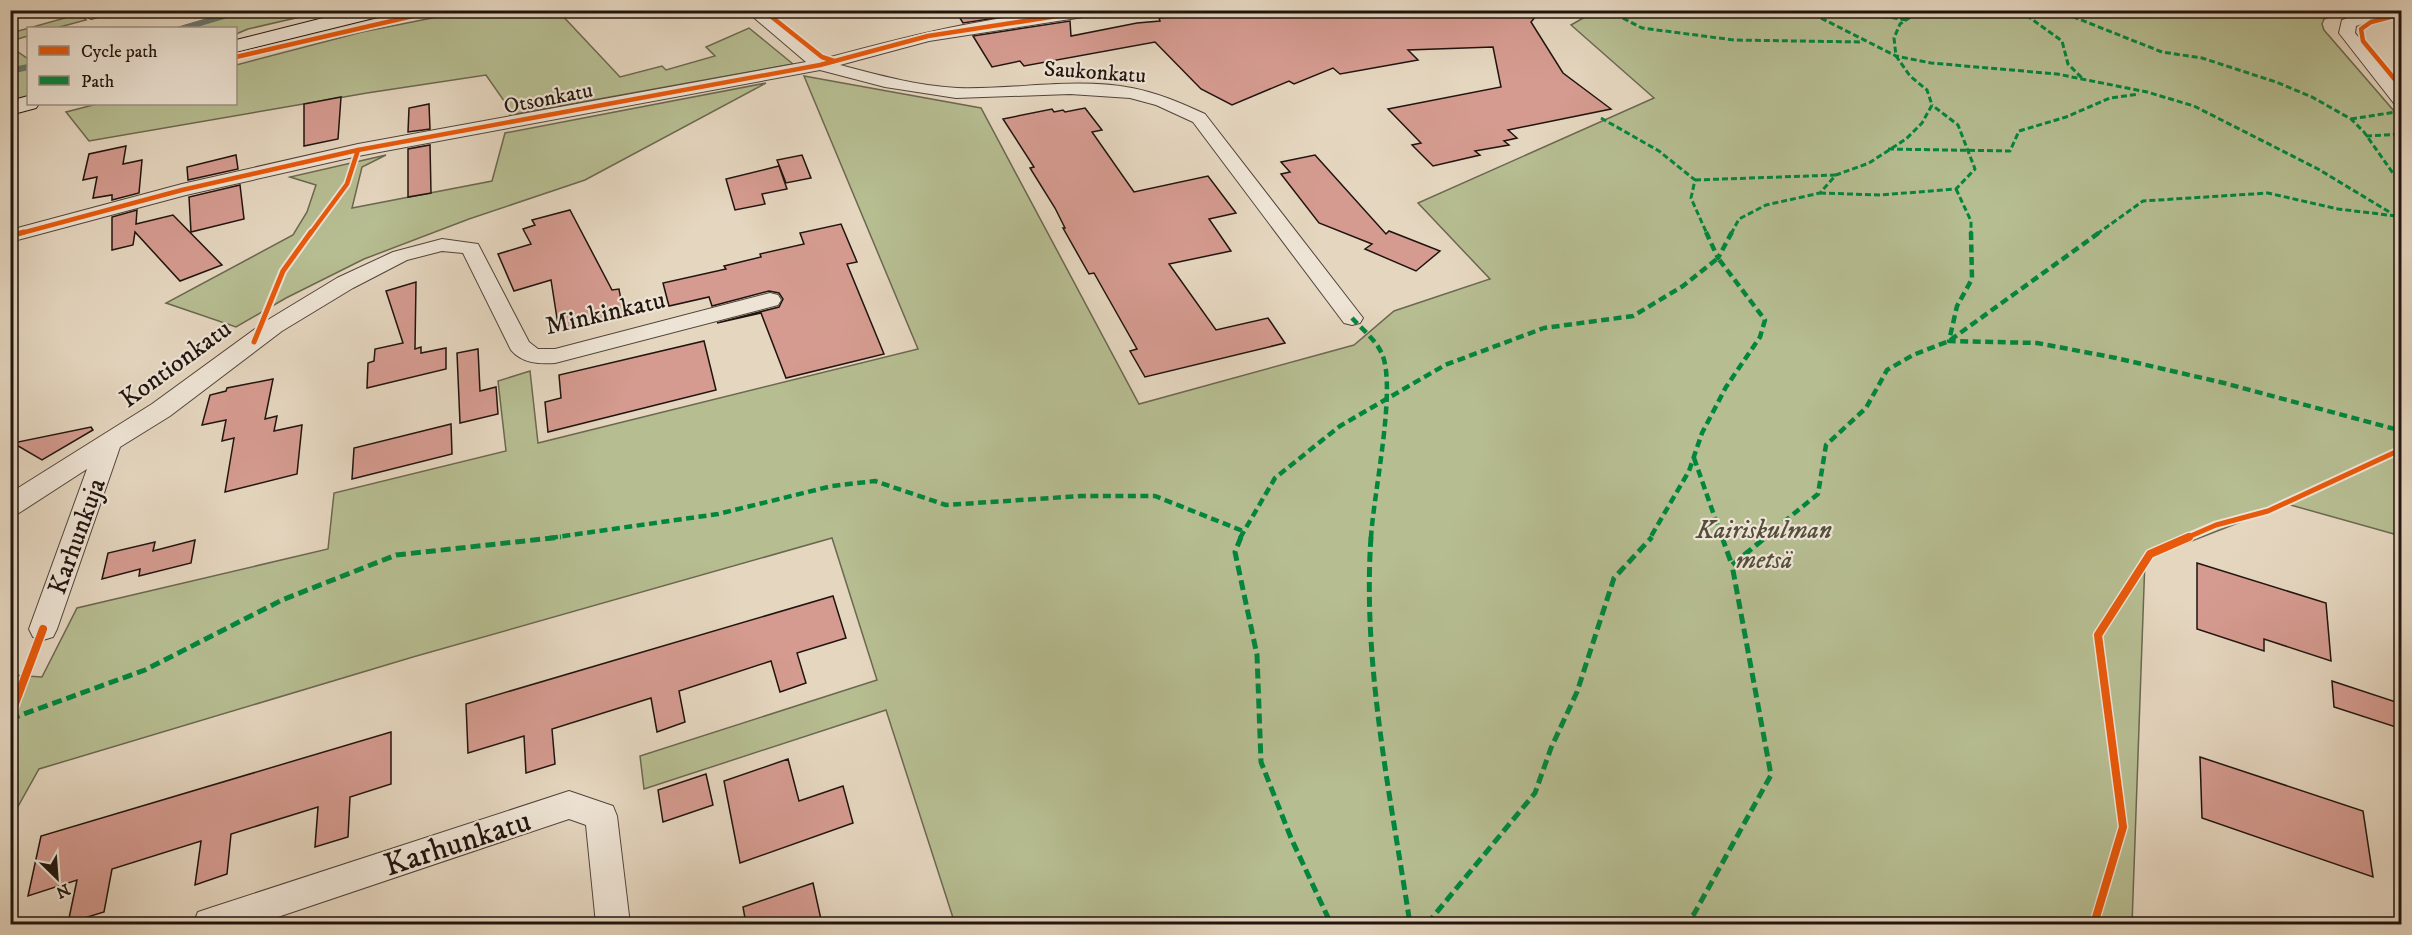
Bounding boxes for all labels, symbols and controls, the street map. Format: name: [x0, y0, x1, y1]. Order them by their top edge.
legend: [27, 27, 237, 105]
text: Cycle path: [81, 41, 158, 63]
street label: Saukonkatu: [1043, 55, 1147, 90]
text: Path: [81, 71, 115, 93]
street label: Otsonkatu: [501, 77, 595, 120]
street label: Minkinkatu: [542, 284, 669, 343]
street label: Kontionkatu: [114, 313, 238, 416]
street label: Karhunkuja: [41, 474, 114, 599]
park label: Kairiskulman metsä: [1695, 514, 1832, 577]
street label: Karhunkatu: [379, 801, 536, 886]
north arrow: [27, 848, 87, 908]
text: N: [53, 879, 73, 903]

